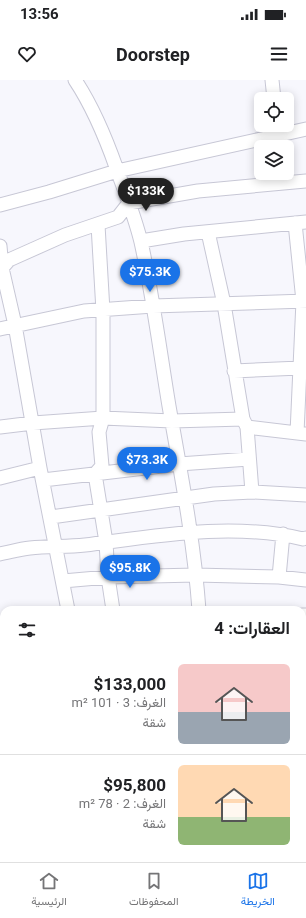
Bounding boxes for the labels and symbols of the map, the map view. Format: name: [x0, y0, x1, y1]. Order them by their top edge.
pin: $133K: [118, 178, 174, 212]
pin: $75.3K: [117, 259, 183, 293]
pin: $73.3K: [114, 447, 180, 481]
pin: $95.8K: [97, 555, 163, 589]

